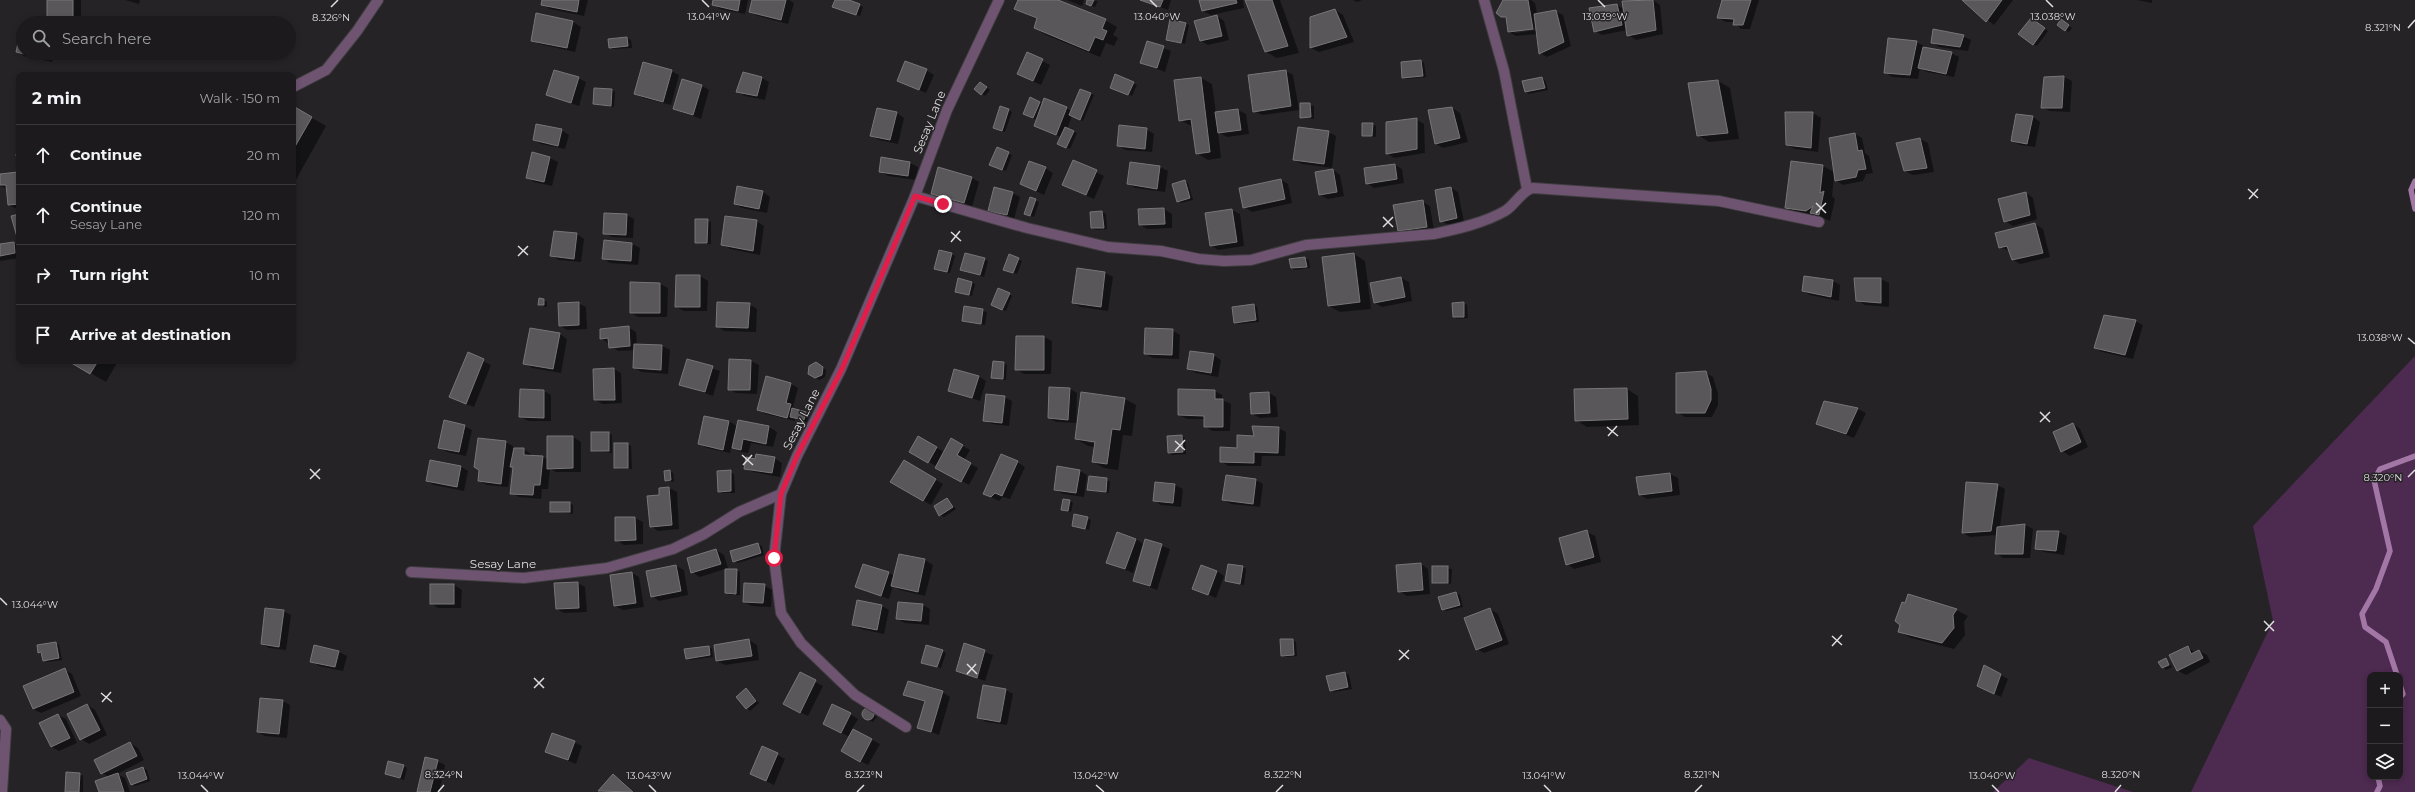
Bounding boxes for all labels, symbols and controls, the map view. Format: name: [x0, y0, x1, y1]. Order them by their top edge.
text: 13.041°W: [687, 10, 731, 23]
text: 13.040°W: [1134, 10, 1180, 23]
text: 13.039°W: [1582, 10, 1628, 23]
text: 13.038°W: [2030, 10, 2076, 23]
text: 8.326°N: [312, 11, 350, 24]
search box: [16, 16, 296, 60]
text: 8.321°N: [2365, 21, 2401, 34]
icon: search: [30, 27, 52, 49]
text: Search here: [62, 29, 151, 48]
text: 2 min: [32, 88, 82, 108]
street label: Sesay Lane: [910, 88, 948, 156]
text: Walk · 150 m: [199, 90, 280, 106]
icon: ahead: [32, 144, 54, 166]
text: Continue: [70, 145, 142, 164]
text: 20 m: [247, 147, 280, 163]
route end: [934, 195, 952, 213]
text: Continue: [70, 197, 142, 216]
icon: ahead: [32, 204, 54, 226]
text: 120 m: [242, 207, 280, 223]
text: Sesay Lane: [70, 216, 142, 232]
icon: right: [32, 264, 54, 286]
text: Turn right: [70, 265, 149, 284]
text: 10 m: [250, 267, 280, 283]
icon: arrive: [32, 324, 54, 346]
text: Arrive at destination: [70, 325, 231, 344]
text: 13.038°W: [2357, 331, 2403, 344]
street label: Sesay Lane: [779, 386, 823, 452]
text: 8.320°N: [2364, 471, 2402, 484]
route start: [765, 549, 783, 567]
street label: Sesay Lane: [470, 556, 536, 571]
text: 13.044°W: [12, 598, 58, 611]
map controls: [2367, 672, 2403, 780]
button: +: [2367, 672, 2403, 708]
button: −: [2367, 708, 2403, 744]
button: layers: [2367, 744, 2403, 780]
text: 8.324°N: [425, 768, 463, 781]
text: 8.323°N: [845, 768, 883, 781]
text: 8.322°N: [1264, 768, 1302, 781]
text: 8.321°N: [1684, 768, 1720, 781]
text: 8.320°N: [2102, 768, 2140, 781]
text: 13.044°W: [178, 769, 224, 782]
text: 13.043°W: [626, 769, 672, 782]
text: 13.042°W: [1073, 769, 1119, 782]
text: 13.041°W: [1522, 769, 1566, 782]
text: 13.040°W: [1969, 769, 2015, 782]

